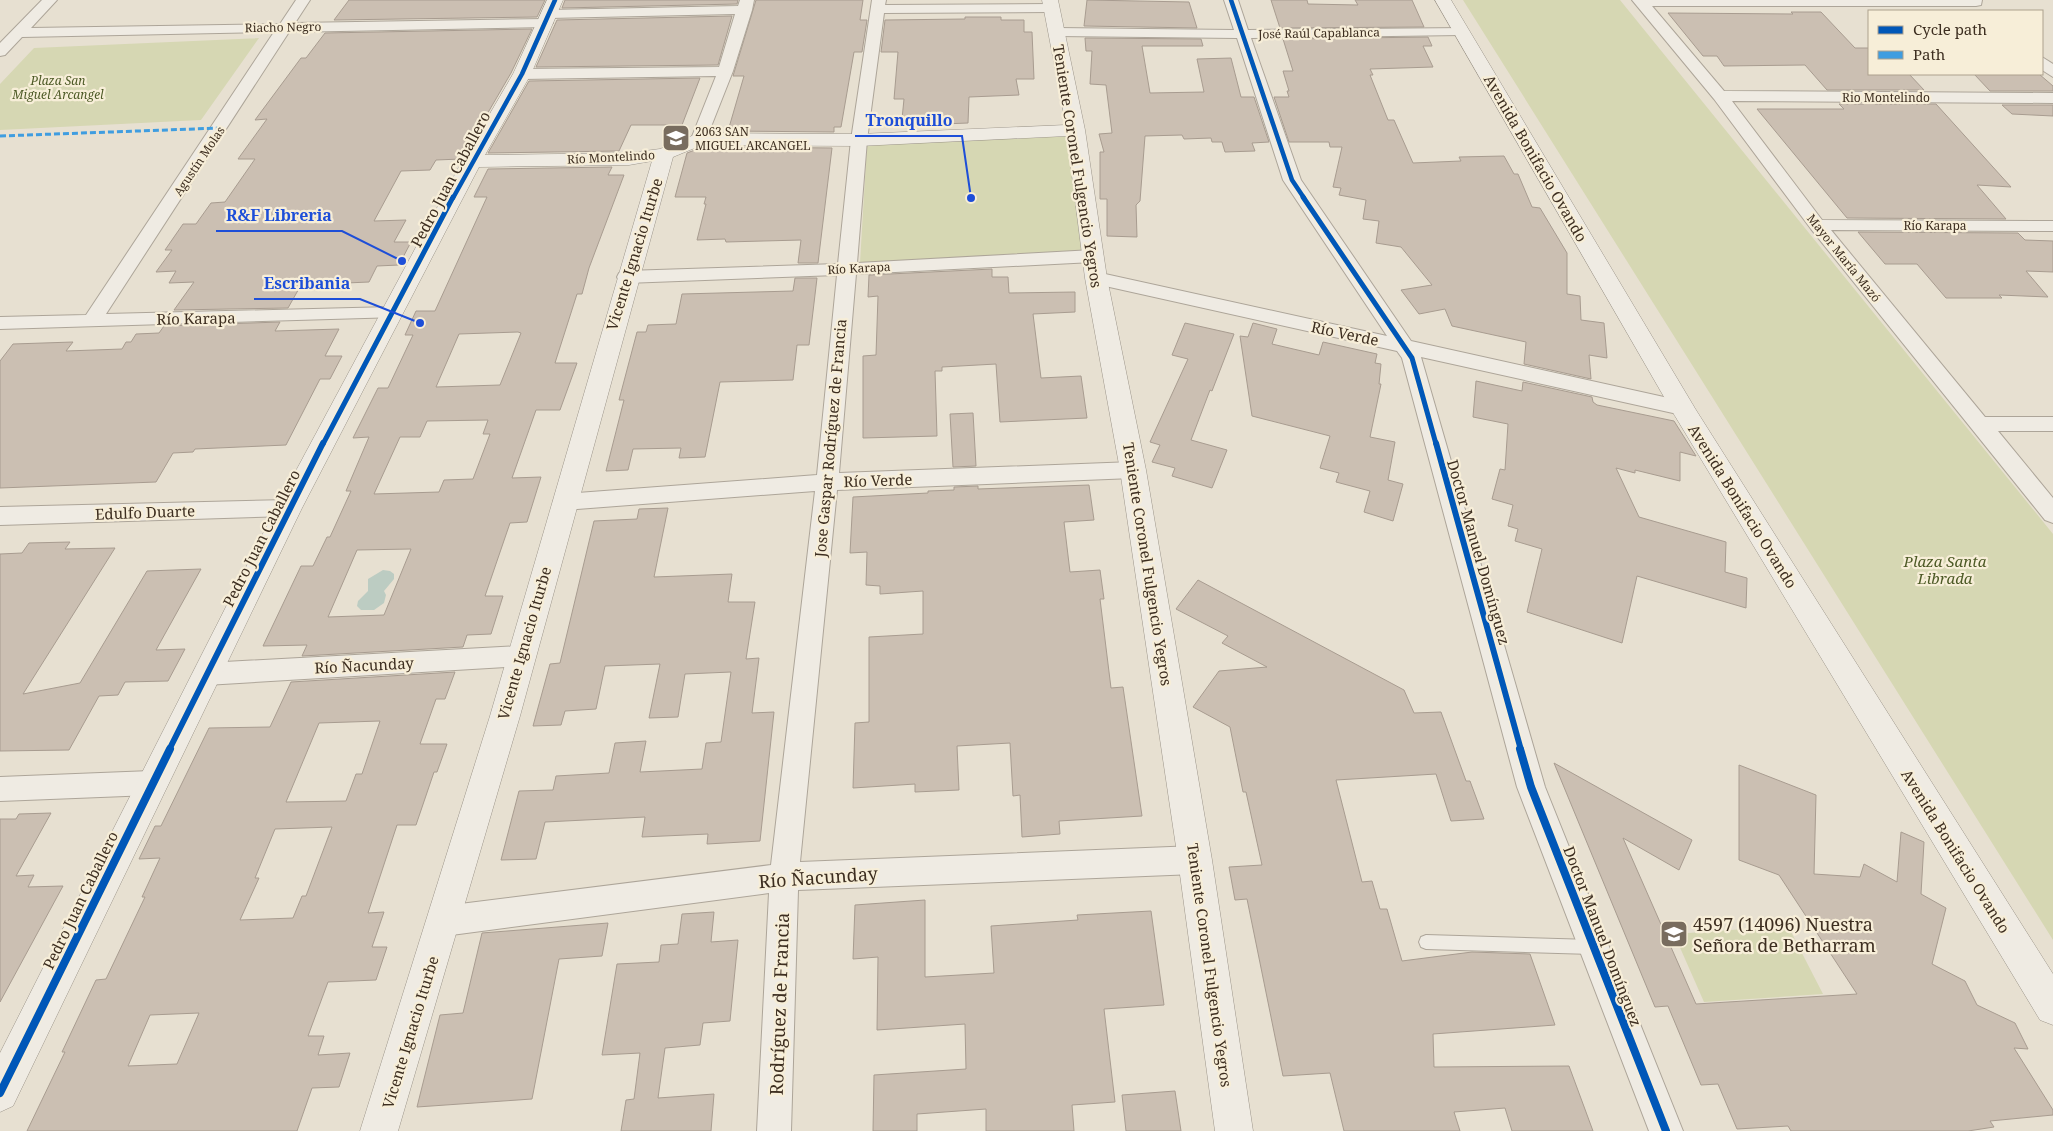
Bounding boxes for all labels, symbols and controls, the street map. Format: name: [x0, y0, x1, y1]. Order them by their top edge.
legend: [1868, 10, 2043, 75]
street label: Riacho Negro: [245, 18, 322, 36]
text: Cycle path: [1913, 19, 1988, 39]
street label: José Raúl Capablanca: [1257, 23, 1380, 43]
street label: Teniente Coronel Fulgencio Yegros: [1049, 43, 1107, 289]
text: Path: [1913, 44, 1946, 64]
street label: Avenida Bonifacio Ovando: [1480, 71, 1592, 245]
park label: Plaza San Miguel Arcangel: [11, 72, 104, 103]
street label: Rio Montelindo: [1842, 89, 1930, 106]
callout: Tronquillo: [855, 105, 962, 136]
street label: Pedro Juan Caballero: [406, 108, 494, 250]
text: Tronquillo: [865, 109, 953, 131]
street label: Agustín Molas: [169, 123, 229, 199]
school or university icon: 2063 SAN MIGUEL ARCANGEL: [661, 123, 691, 153]
place label: 2063 SAN MIGUEL ARCANGEL: [695, 123, 811, 154]
street label: Río Montelindo: [567, 146, 655, 168]
street label: Vicente Ignacio Iturbe: [601, 175, 667, 333]
callout: R&F Libreria: [216, 200, 342, 231]
text: R&F Libreria: [226, 204, 332, 226]
street label: Mayor María Mazó: [1803, 210, 1885, 306]
street label: Río Karapa: [1903, 217, 1967, 234]
street label: Río Karapa: [827, 258, 891, 278]
callout: Escribania: [254, 268, 360, 299]
text: Escribania: [264, 272, 351, 294]
street label: Río Karapa: [156, 307, 236, 329]
street label: Río Verde: [1309, 316, 1381, 350]
street label: Jose Gaspar Rodríguez de Francia: [810, 318, 850, 559]
street label: Avenida Bonifacio Ovando: [1684, 420, 1802, 592]
street label: Teniente Coronel Fulgencio Yegros: [1119, 441, 1177, 687]
street label: Doctor Manuel Domínguez: [1443, 457, 1515, 647]
street label: Pedro Juan Caballero: [218, 466, 304, 610]
street label: Río Verde: [843, 469, 913, 491]
street label: Edulfo Duarte: [95, 500, 195, 524]
park label: Plaza Santa Librada: [1903, 551, 1987, 588]
street label: Vicente Ignacio Iturbe: [493, 564, 555, 722]
street label: Río Ñacunday: [314, 652, 415, 678]
street label: Avenida Bonifacio Ovando: [1897, 765, 2015, 937]
street label: Pedro Juan Caballero: [38, 828, 122, 972]
street label: Teniente Coronel Fulgencio Yegros: [1183, 842, 1237, 1088]
street label: Doctor Manuel Domínguez: [1559, 843, 1647, 1029]
street label: Río Ñacunday: [758, 861, 879, 893]
street label: Rodríguez de Francia: [764, 912, 794, 1096]
place label: 4597 (14096) Nuestra Señora de Betharram: [1693, 912, 1876, 957]
school or university icon: 4597 (14096) Nuestra Señora de Betharram: [1659, 919, 1689, 949]
street label: Vicente Ignacio Iturbe: [377, 953, 443, 1111]

